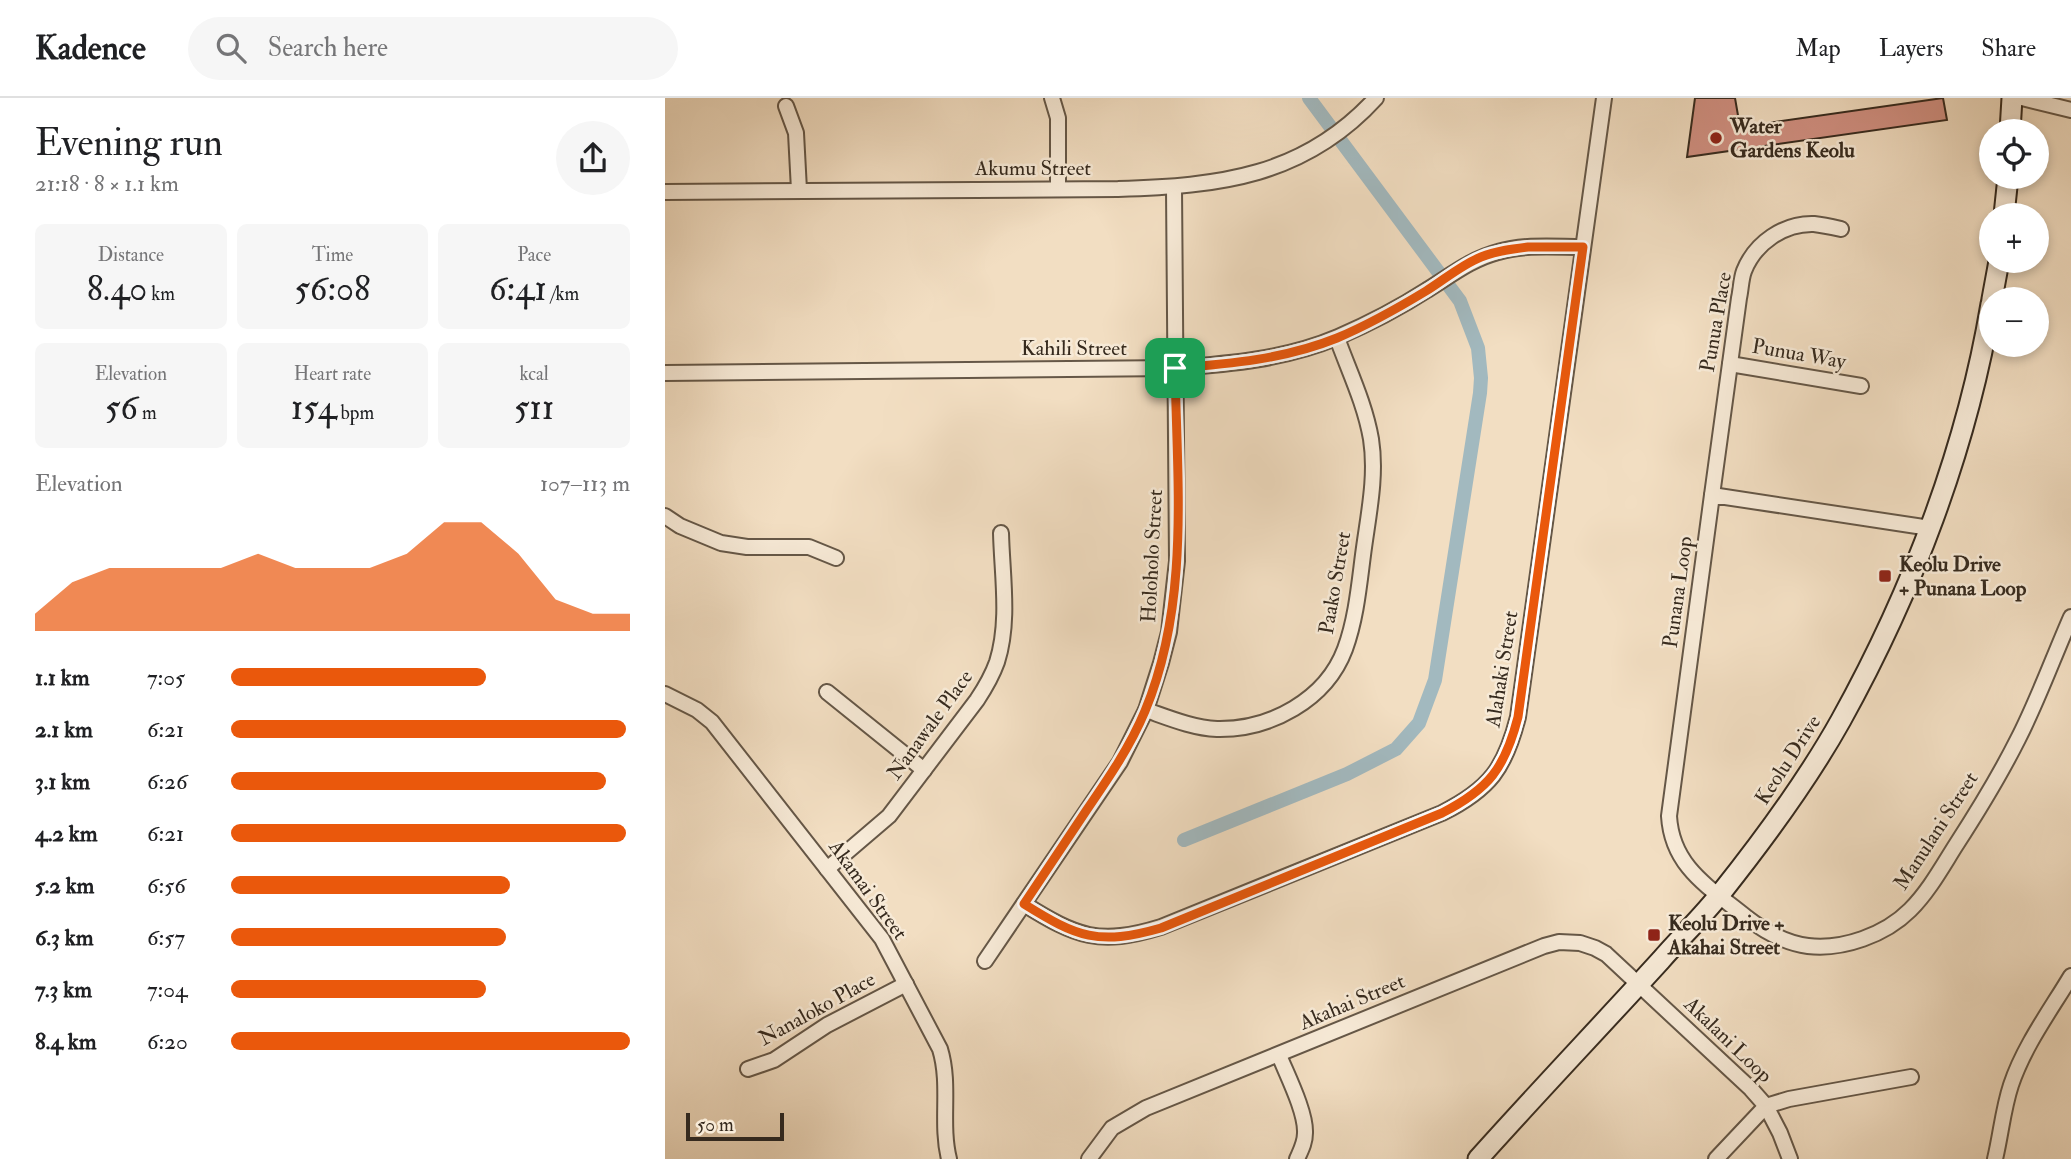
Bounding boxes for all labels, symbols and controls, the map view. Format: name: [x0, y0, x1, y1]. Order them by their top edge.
search box: [188, 17, 678, 80]
text: Kadence: [35, 28, 146, 69]
icon: search: [212, 29, 250, 67]
text: Search here: [268, 32, 388, 64]
text: Map: [1796, 33, 1841, 64]
text: Layers: [1879, 33, 1943, 64]
text: Share: [1981, 33, 2036, 64]
place label: Water Gardens Keolu: [1729, 113, 1855, 164]
text: Evening run: [35, 119, 223, 167]
map controls: [1979, 119, 2049, 357]
button: locate: [1979, 119, 2049, 189]
button: share: [556, 121, 630, 195]
marker: Water Gardens Keolu: [1708, 130, 1724, 146]
street label: Akumu Street: [974, 155, 1091, 182]
text: 21:18 · 8 × 1.1 km: [35, 169, 179, 198]
button: +: [1979, 203, 2049, 273]
text: Distance: [98, 243, 164, 267]
text: Time: [312, 243, 353, 267]
text: Pace: [517, 243, 551, 267]
text: 8.40: [87, 267, 147, 311]
text: 56:08: [295, 267, 370, 311]
text: 6:41: [489, 267, 547, 311]
street label: Punua Place: [1694, 270, 1738, 374]
text: km: [147, 282, 175, 306]
text: /km: [547, 282, 579, 306]
button: −: [1979, 287, 2049, 357]
street label: Punua Way: [1750, 332, 1849, 376]
street label: Kahili Street: [1021, 335, 1127, 362]
pin: [1145, 338, 1205, 398]
icon: arrive: [1156, 349, 1194, 387]
text: Elevation: [95, 362, 167, 386]
text: Heart rate: [294, 362, 371, 386]
text: kcal: [520, 362, 549, 386]
text: 56: [105, 386, 138, 430]
text: 154: [291, 386, 337, 430]
text: 511: [514, 386, 554, 430]
text: m: [138, 401, 157, 425]
text: bpm: [337, 401, 374, 425]
text: Elevation: [35, 469, 123, 498]
text: 107–113 m: [540, 469, 630, 498]
street label: Holoholo Street: [1135, 488, 1169, 623]
street label: Paako Street: [1313, 529, 1357, 636]
street label: Punana Loop: [1657, 534, 1699, 650]
place label: Keolu Drive + Punana Loop: [1899, 551, 2027, 602]
marker: Keolu Drive + Punana Loop: [1877, 568, 1893, 584]
street label: Alahaki Street: [1479, 609, 1525, 730]
text: 1.1 km: [35, 663, 90, 692]
text: 7:05: [147, 663, 185, 692]
street label: Nanawale Place: [881, 664, 979, 785]
street label: Keolu Drive: [1749, 710, 1827, 810]
text: 2.1 km: [35, 715, 93, 744]
text: 6:21: [147, 715, 184, 744]
text: 3.1 km: [35, 767, 90, 796]
text: 6:26: [147, 767, 188, 796]
street label: Manulani Street: [1888, 767, 1984, 895]
text: 4.2 km: [35, 819, 98, 848]
text: 6:21: [147, 819, 184, 848]
street label: Akamai Street: [822, 834, 914, 946]
text: 5.2 km: [35, 871, 94, 900]
text: 6:56: [147, 871, 186, 900]
place label: Keolu Drive + Akahai Street: [1667, 910, 1785, 961]
text: 6.3 km: [35, 923, 94, 952]
text: 6:57: [147, 923, 185, 952]
marker: Keolu Drive + Akahai Street: [1646, 927, 1662, 943]
street label: Nanaloko Place: [754, 966, 880, 1052]
street label: Akahai Street: [1294, 968, 1409, 1037]
text: 7.3 km: [35, 975, 92, 1004]
text: 7:04: [147, 975, 187, 1004]
street label: Akalani Loop: [1677, 990, 1778, 1089]
text: 8.4 km: [35, 1027, 97, 1056]
text: 6:20: [147, 1027, 188, 1056]
scale bar: [686, 1110, 784, 1142]
text: 50 m: [697, 1113, 734, 1137]

